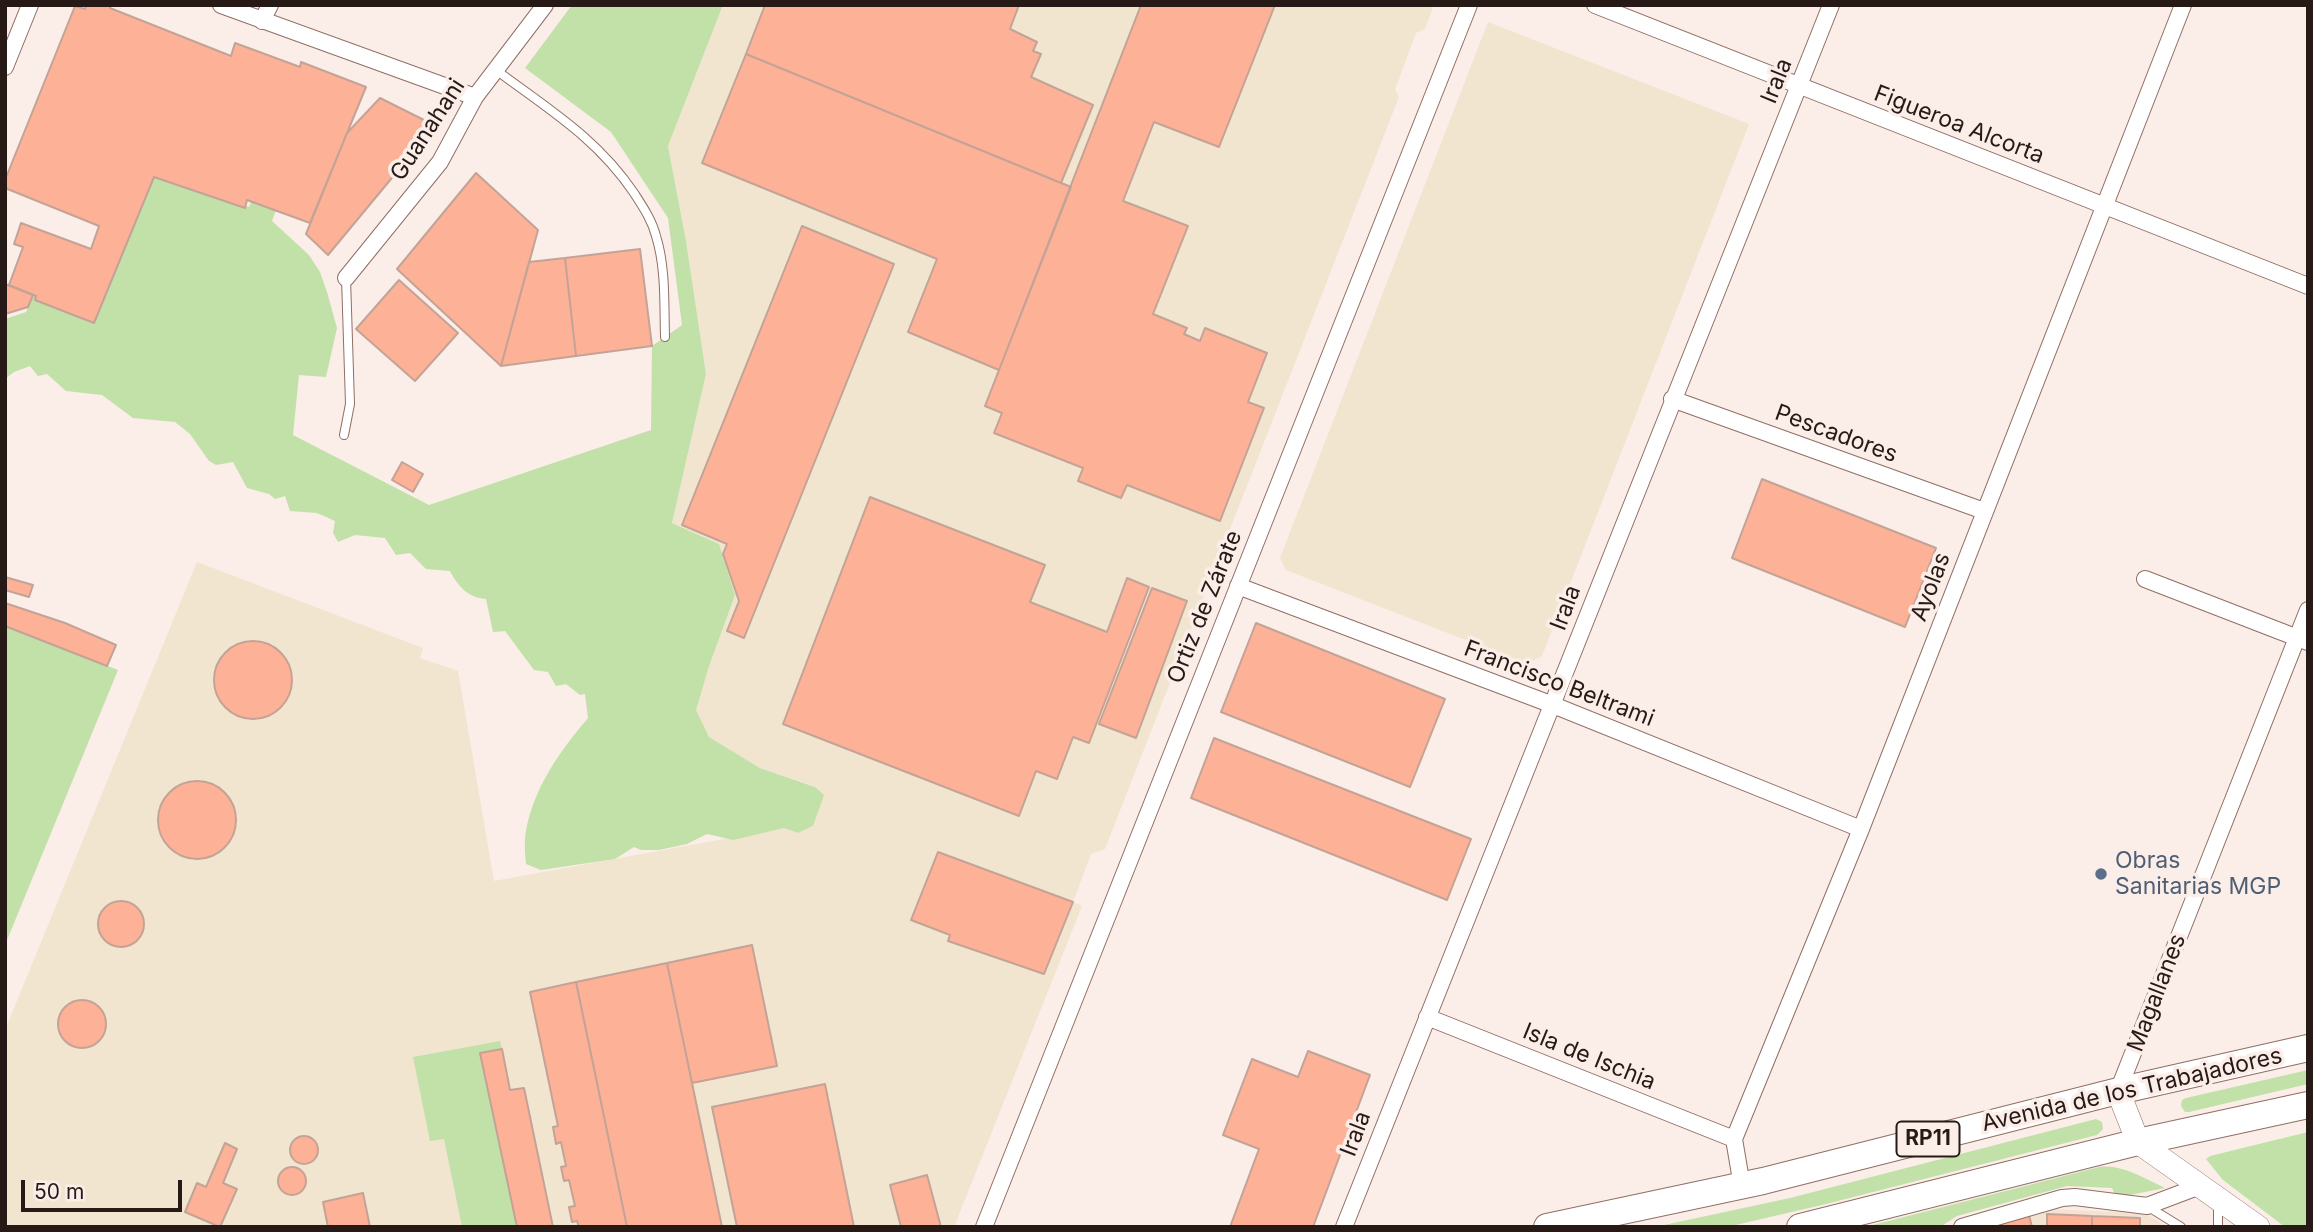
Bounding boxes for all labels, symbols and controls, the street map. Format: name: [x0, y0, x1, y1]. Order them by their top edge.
street label: Irala: [1756, 54, 1798, 108]
street label: Guanahani: [385, 74, 471, 186]
street label: Figueroa Alcorta: [1870, 80, 2048, 170]
street label: Pescadores: [1771, 399, 1901, 469]
street label: Ortiz de Zárate: [1162, 526, 1248, 688]
street label: Ayolas: [1905, 549, 1957, 625]
street label: Irala: [1545, 581, 1587, 635]
street label: Francisco Beltrami: [1460, 635, 1658, 733]
place label: Obras Sanitarias MGP: [2115, 847, 2281, 901]
marker: Obras Sanitarias MGP: [2093, 866, 2109, 882]
street label: Magallanes: [2122, 930, 2192, 1056]
street label: Isla de Ischia: [1519, 1018, 1659, 1096]
street label: Avenida de los Trabajadores: [1979, 1042, 2285, 1138]
street label: Irala: [1335, 1107, 1377, 1161]
road number: RP11: [1896, 1122, 1960, 1156]
scale bar: [24, 1166, 186, 1210]
text: 50 m: [34, 1179, 84, 1204]

